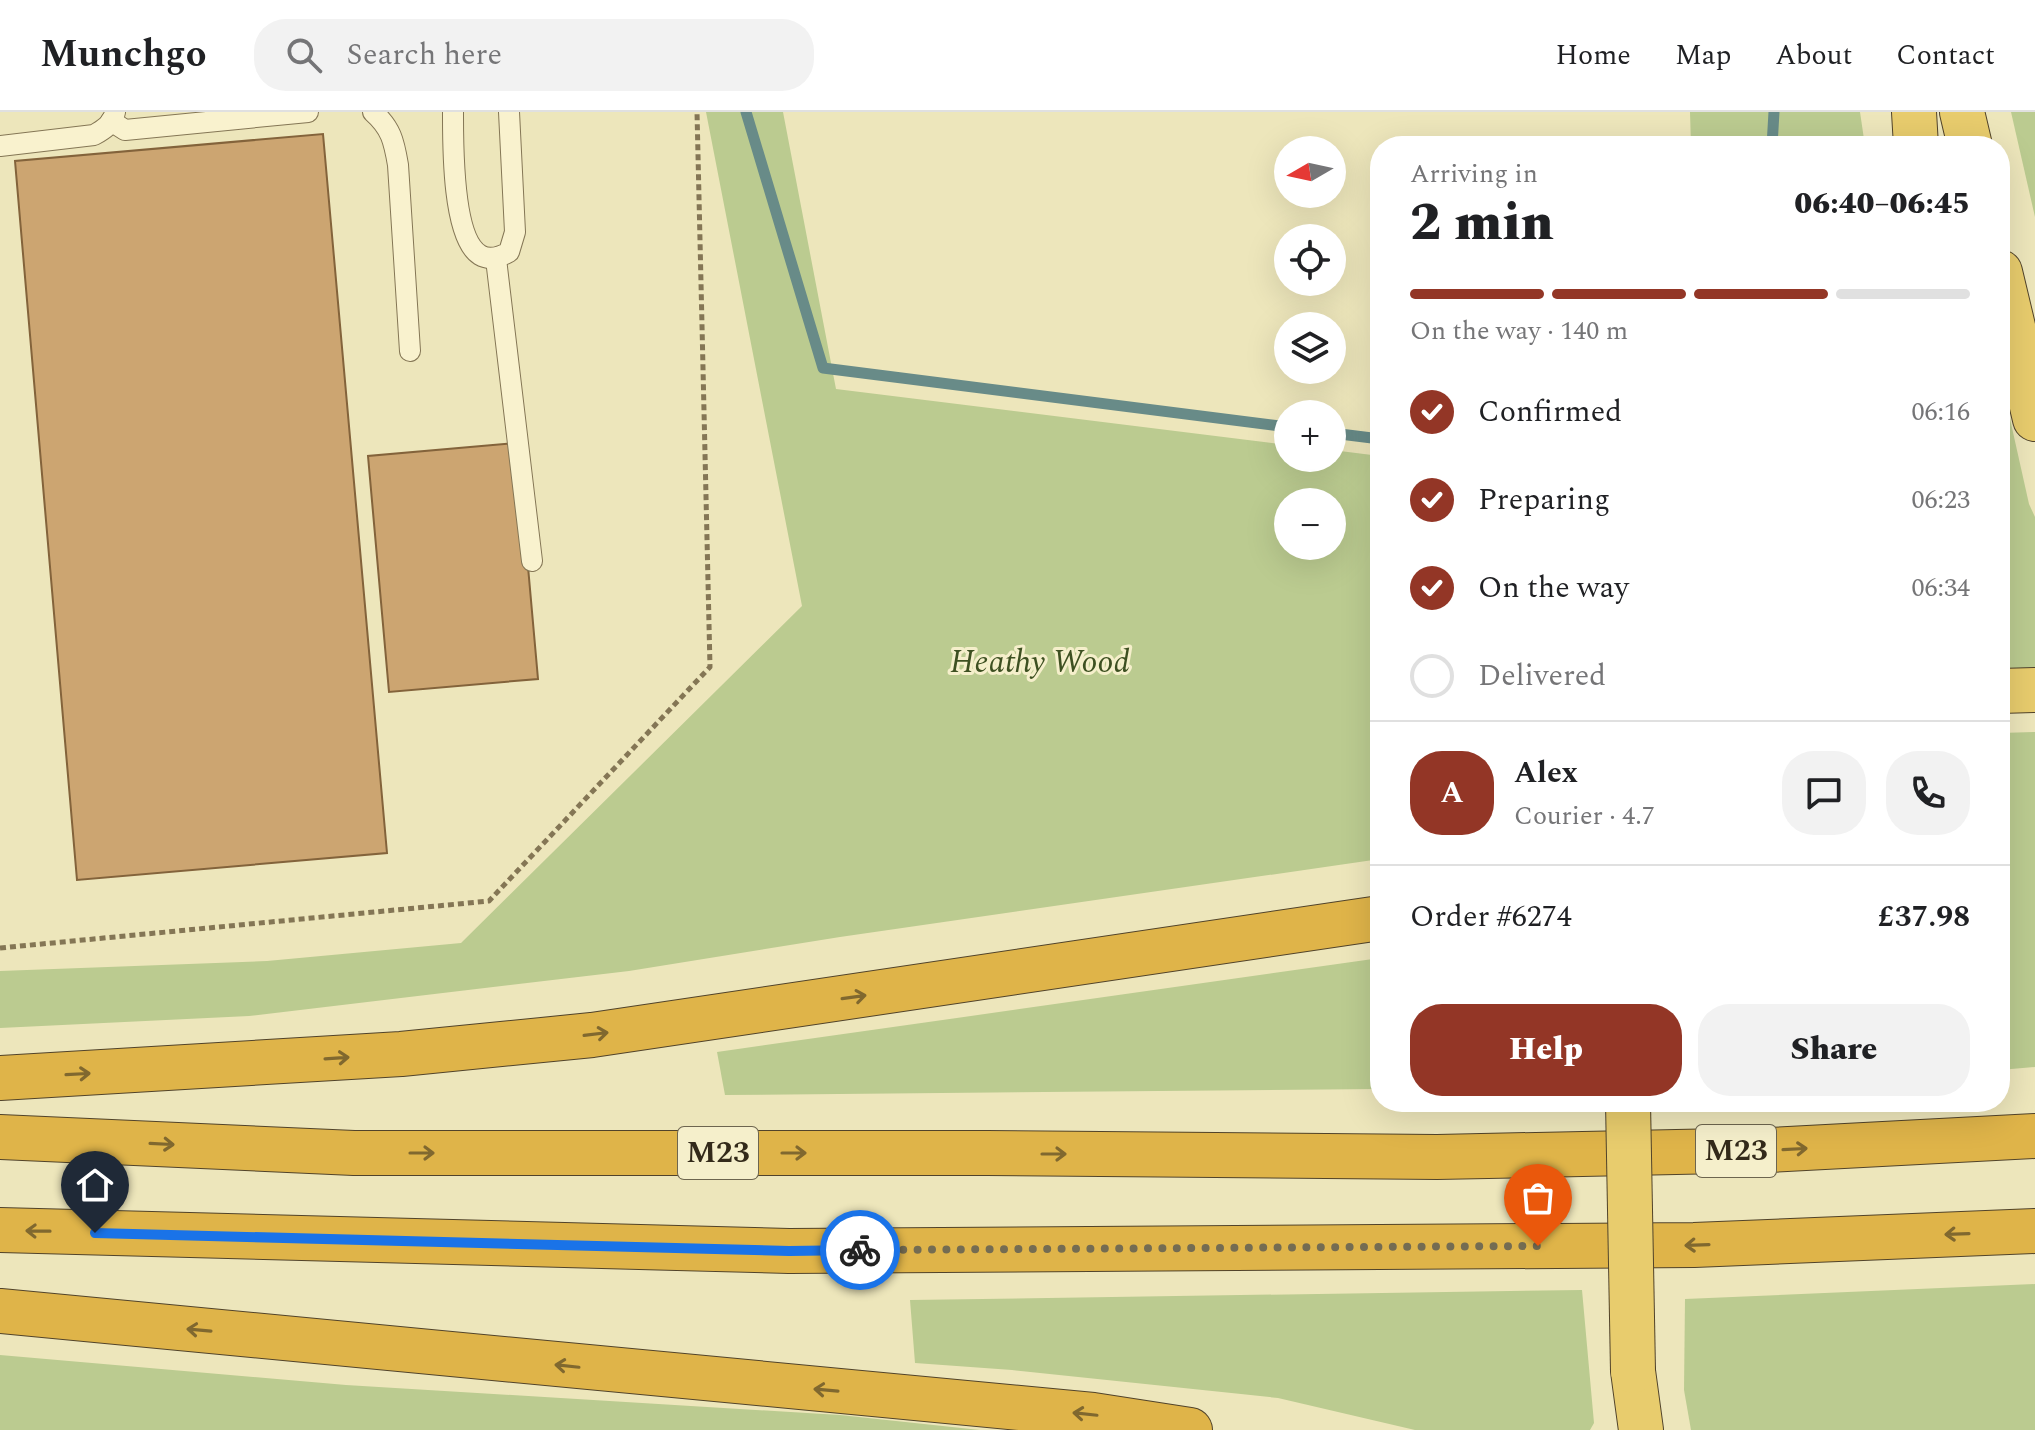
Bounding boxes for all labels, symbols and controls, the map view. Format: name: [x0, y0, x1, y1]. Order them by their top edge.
search box: [254, 19, 814, 91]
text: Munchgo: [40, 26, 206, 84]
text: Search here: [346, 32, 502, 78]
icon: search: [282, 33, 326, 77]
text: Home: [1555, 34, 1631, 77]
text: Map: [1675, 34, 1731, 77]
text: About: [1775, 34, 1852, 77]
text: Contact: [1896, 34, 1995, 77]
north arrow: [1274, 136, 1346, 208]
map controls: [1274, 136, 1346, 560]
text: Arriving in: [1410, 154, 1538, 194]
text: 06:40–06:45: [1794, 181, 1970, 227]
text: 2 min: [1410, 184, 1554, 263]
button: locate: [1274, 224, 1346, 296]
text: On the way · 140 m: [1410, 311, 1628, 351]
button: layers: [1274, 312, 1346, 384]
text: Confirmed: [1478, 389, 1622, 435]
icon: check: [1410, 390, 1454, 434]
text: 06:16: [1911, 392, 1970, 432]
button: +: [1274, 400, 1346, 472]
text: Preparing: [1478, 477, 1610, 523]
icon: check: [1410, 478, 1454, 522]
text: 06:23: [1911, 480, 1970, 520]
button: −: [1274, 488, 1346, 560]
text: On the way: [1478, 565, 1629, 611]
icon: check: [1410, 566, 1454, 610]
text: 06:34: [1911, 568, 1970, 608]
park label: Heathy Wood: [950, 638, 1130, 687]
text: Delivered: [1478, 653, 1606, 699]
text: Alex: [1514, 750, 1578, 796]
button: chat: [1782, 751, 1866, 835]
button: phone: [1886, 751, 1970, 835]
text: A: [1440, 770, 1464, 816]
text: Courier · 4.7: [1514, 796, 1655, 836]
text: Order #6274: [1410, 894, 1572, 940]
text: £37.98: [1878, 894, 1970, 940]
one-way arrow: [840, 989, 866, 1004]
button: Help: [1410, 1004, 1682, 1096]
button: Share: [1698, 1004, 1970, 1096]
one-way arrow: [582, 1027, 609, 1042]
one-way arrow: [323, 1050, 350, 1065]
one-way arrow: [64, 1066, 91, 1081]
road number: M23: [1696, 1125, 1776, 1177]
road number: M23: [678, 1127, 758, 1179]
one-way arrow: [148, 1137, 175, 1152]
one-way arrow: [1781, 1141, 1808, 1156]
one-way arrow: [408, 1145, 435, 1161]
one-way arrow: [780, 1145, 807, 1161]
one-way arrow: [1040, 1146, 1067, 1162]
pin: [61, 1151, 129, 1233]
icon: home: [73, 1163, 117, 1207]
pin: [1504, 1164, 1572, 1246]
icon: bag: [1516, 1176, 1560, 1220]
courier: [820, 1210, 900, 1290]
one-way arrow: [25, 1223, 52, 1239]
one-way arrow: [1944, 1226, 1971, 1241]
icon: bike: [838, 1228, 882, 1272]
one-way arrow: [1684, 1237, 1711, 1252]
one-way arrow: [186, 1322, 213, 1337]
one-way arrow: [554, 1358, 581, 1373]
one-way arrow: [813, 1382, 840, 1397]
one-way arrow: [1072, 1407, 1099, 1422]

